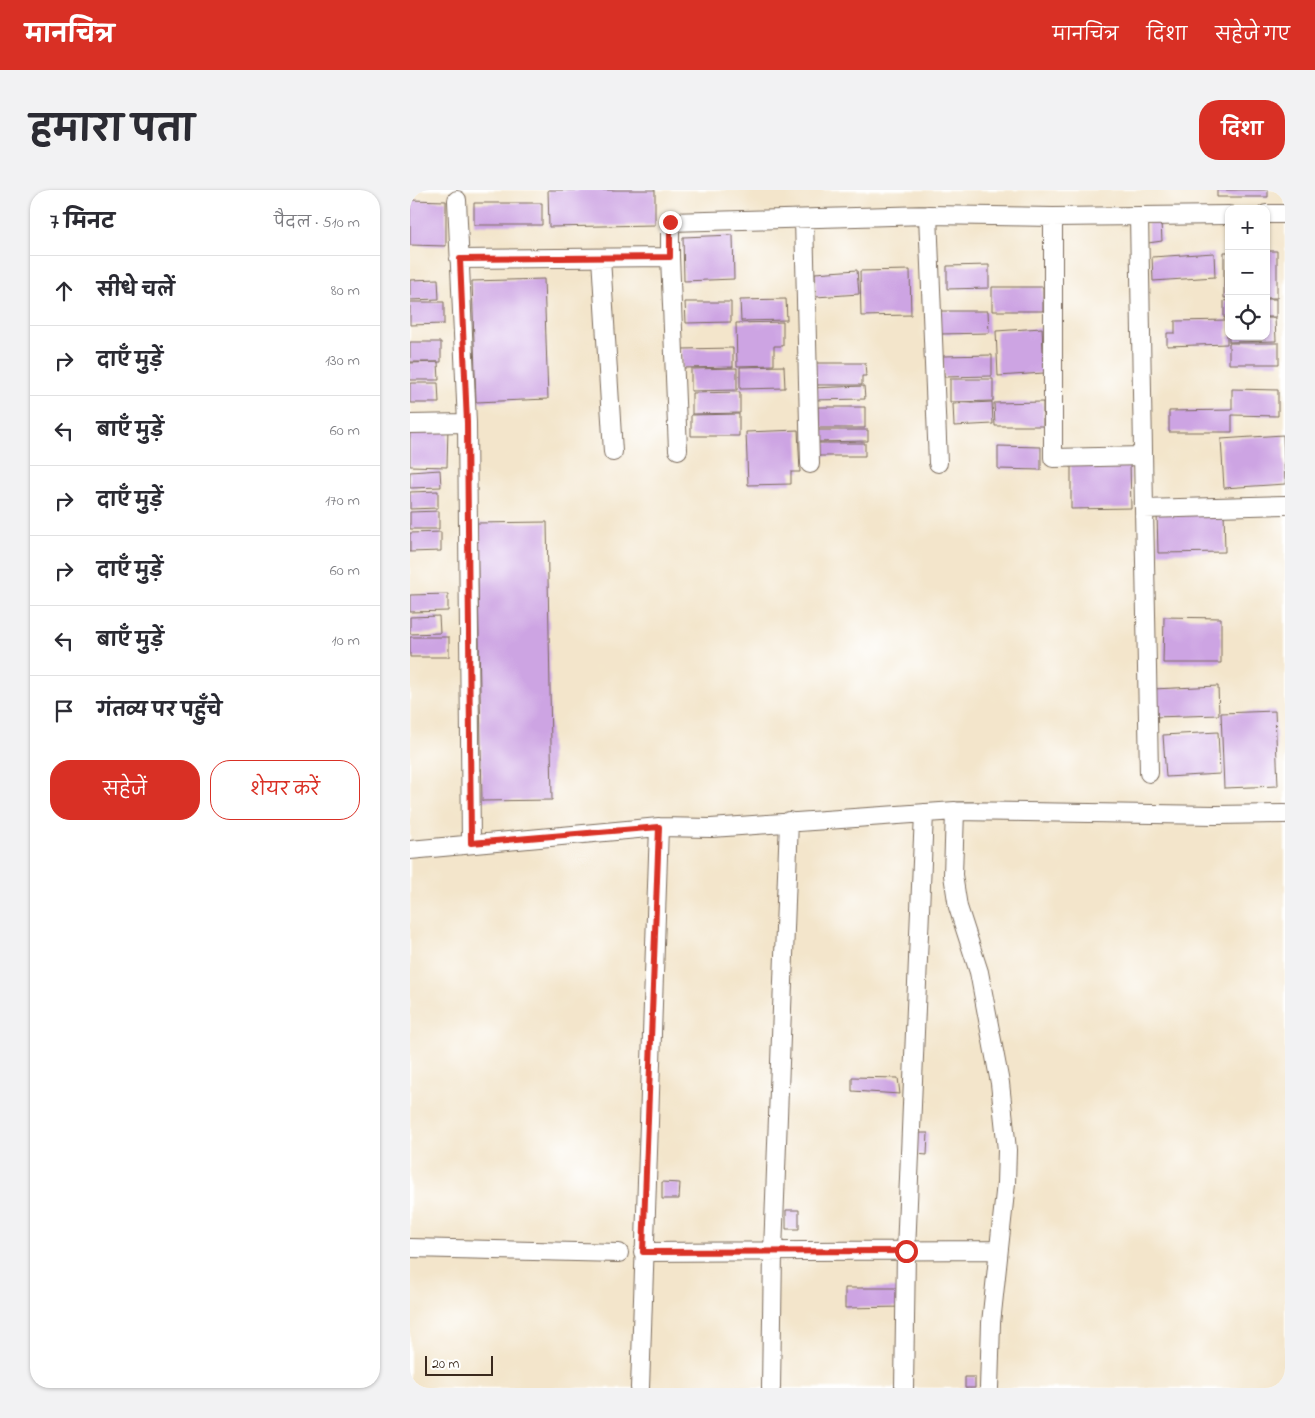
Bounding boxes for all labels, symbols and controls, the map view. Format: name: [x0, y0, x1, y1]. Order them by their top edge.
text: मानचित्र: [25, 19, 114, 54]
text: मानचित्र: [1052, 23, 1119, 49]
text: दिशा: [1147, 23, 1187, 49]
text: सहेजे गए: [1215, 23, 1290, 49]
button: दिशा: [1199, 100, 1285, 160]
text: हमारा पता: [30, 106, 194, 157]
map controls: [1225, 205, 1270, 340]
button: +: [1225, 205, 1270, 250]
text: 7 मिनट: [50, 208, 115, 238]
text: पैदल · 510 m: [274, 211, 360, 235]
route end: [659, 211, 682, 234]
button: −: [1225, 250, 1270, 295]
icon: ahead: [50, 277, 78, 305]
text: सीधे चलें: [97, 278, 175, 305]
text: 80 m: [331, 279, 360, 303]
button: locate: [1225, 295, 1270, 340]
icon: right: [50, 347, 78, 375]
text: दाएँ मुड़ें: [97, 348, 163, 375]
text: 130 m: [325, 349, 360, 373]
icon: left: [50, 417, 78, 445]
text: बाएँ मुड़ें: [97, 418, 164, 445]
text: 60 m: [330, 419, 360, 443]
icon: right: [50, 487, 78, 515]
text: दाएँ मुड़ें: [97, 488, 163, 515]
text: 170 m: [325, 489, 360, 513]
icon: right: [50, 557, 78, 585]
text: दाएँ मुड़ें: [97, 558, 163, 585]
text: 60 m: [330, 559, 360, 583]
icon: left: [50, 627, 78, 655]
text: बाएँ मुड़ें: [97, 628, 164, 655]
text: 10 m: [332, 629, 360, 653]
icon: arrive: [50, 697, 78, 725]
text: गंतव्य पर पहुँचे: [97, 698, 222, 725]
button: सहेजें: [50, 760, 200, 820]
button: शेयर करें: [210, 760, 360, 820]
route start: [895, 1240, 918, 1263]
scale bar: [425, 1353, 492, 1376]
text: 20 m: [432, 1354, 459, 1375]

